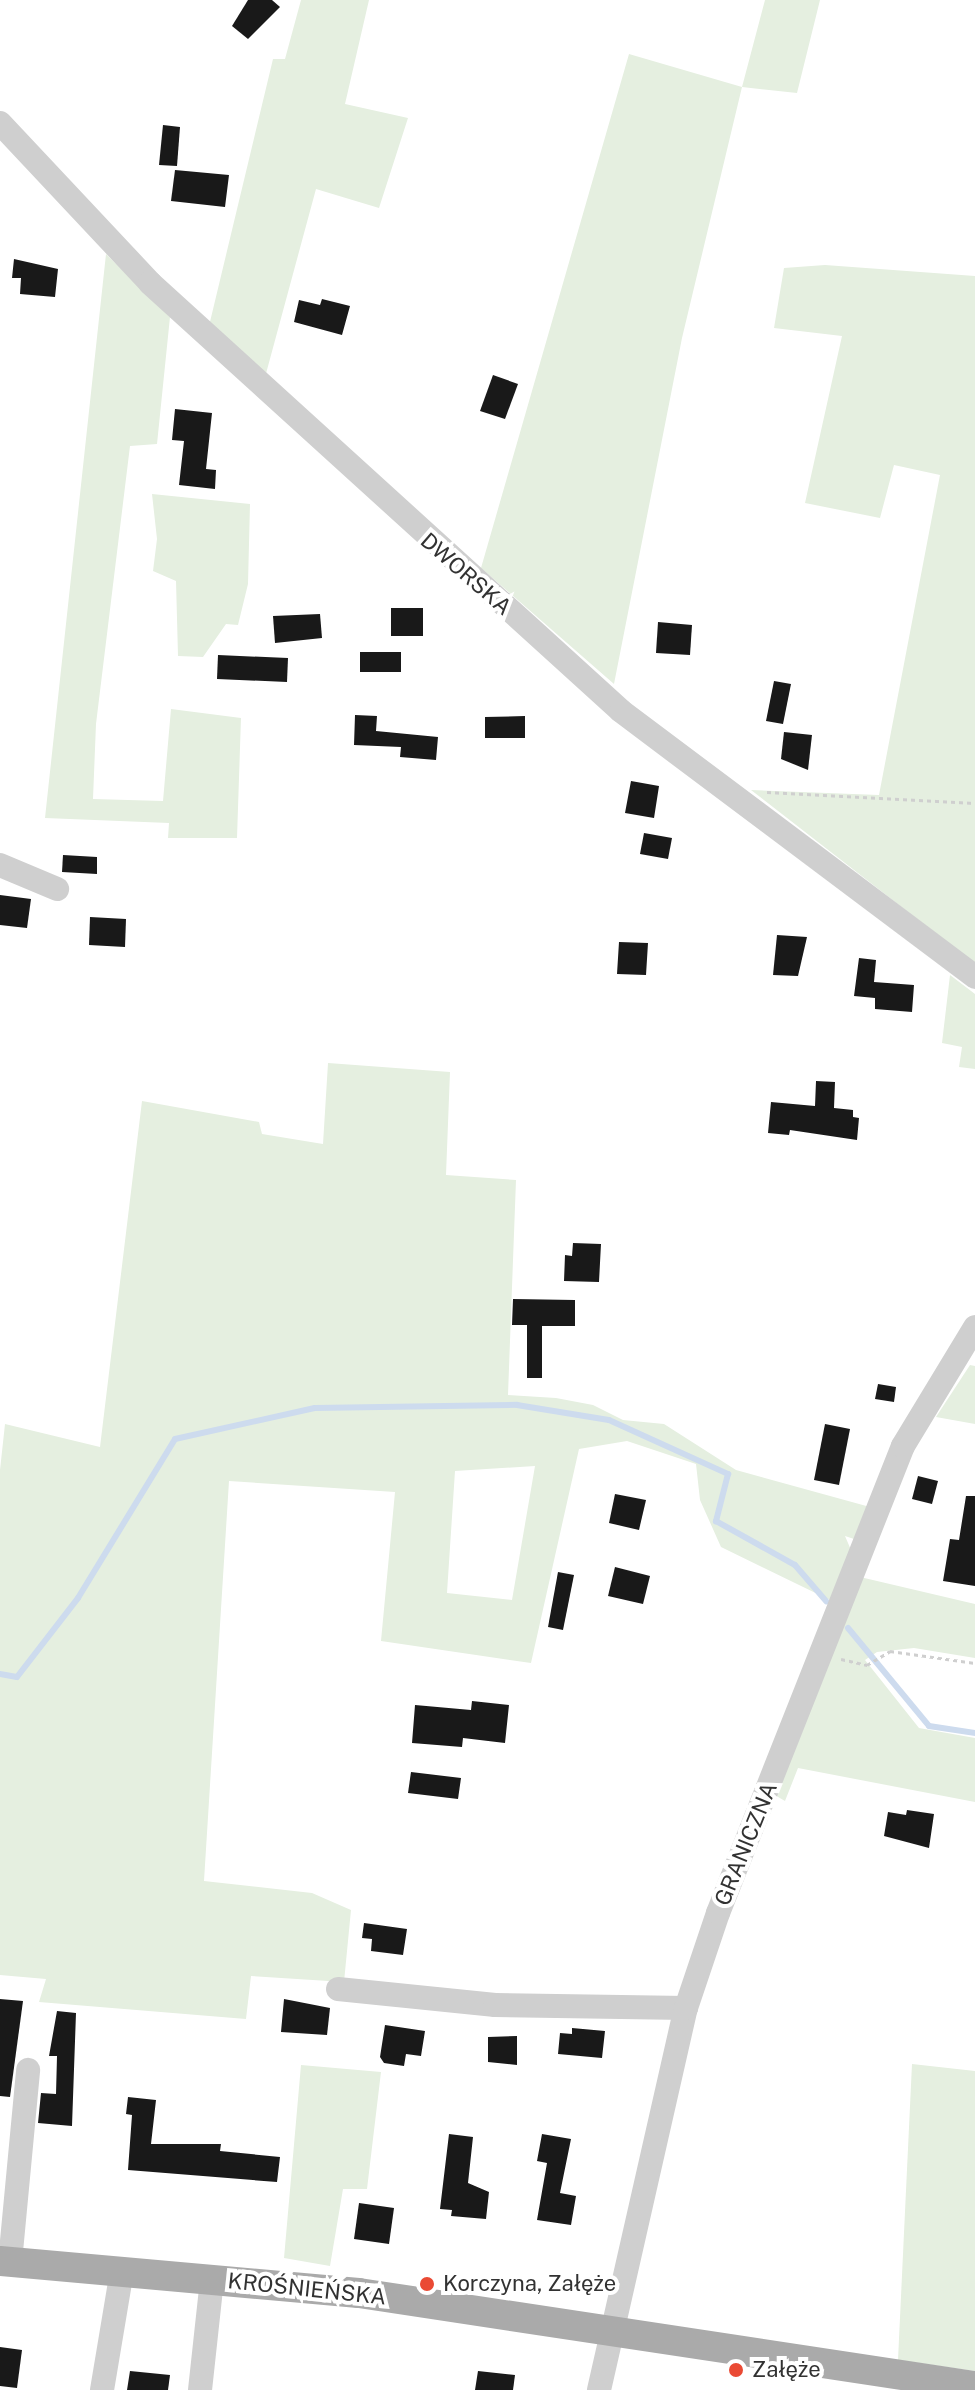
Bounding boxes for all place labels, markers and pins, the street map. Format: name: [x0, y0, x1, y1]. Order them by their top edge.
place label: Korczyna, Załęże: [443, 2271, 616, 2297]
marker: Korczyna, Załęże: [418, 2275, 436, 2293]
place label: Załęże: [752, 2357, 821, 2383]
marker: Załęże: [727, 2361, 745, 2379]

